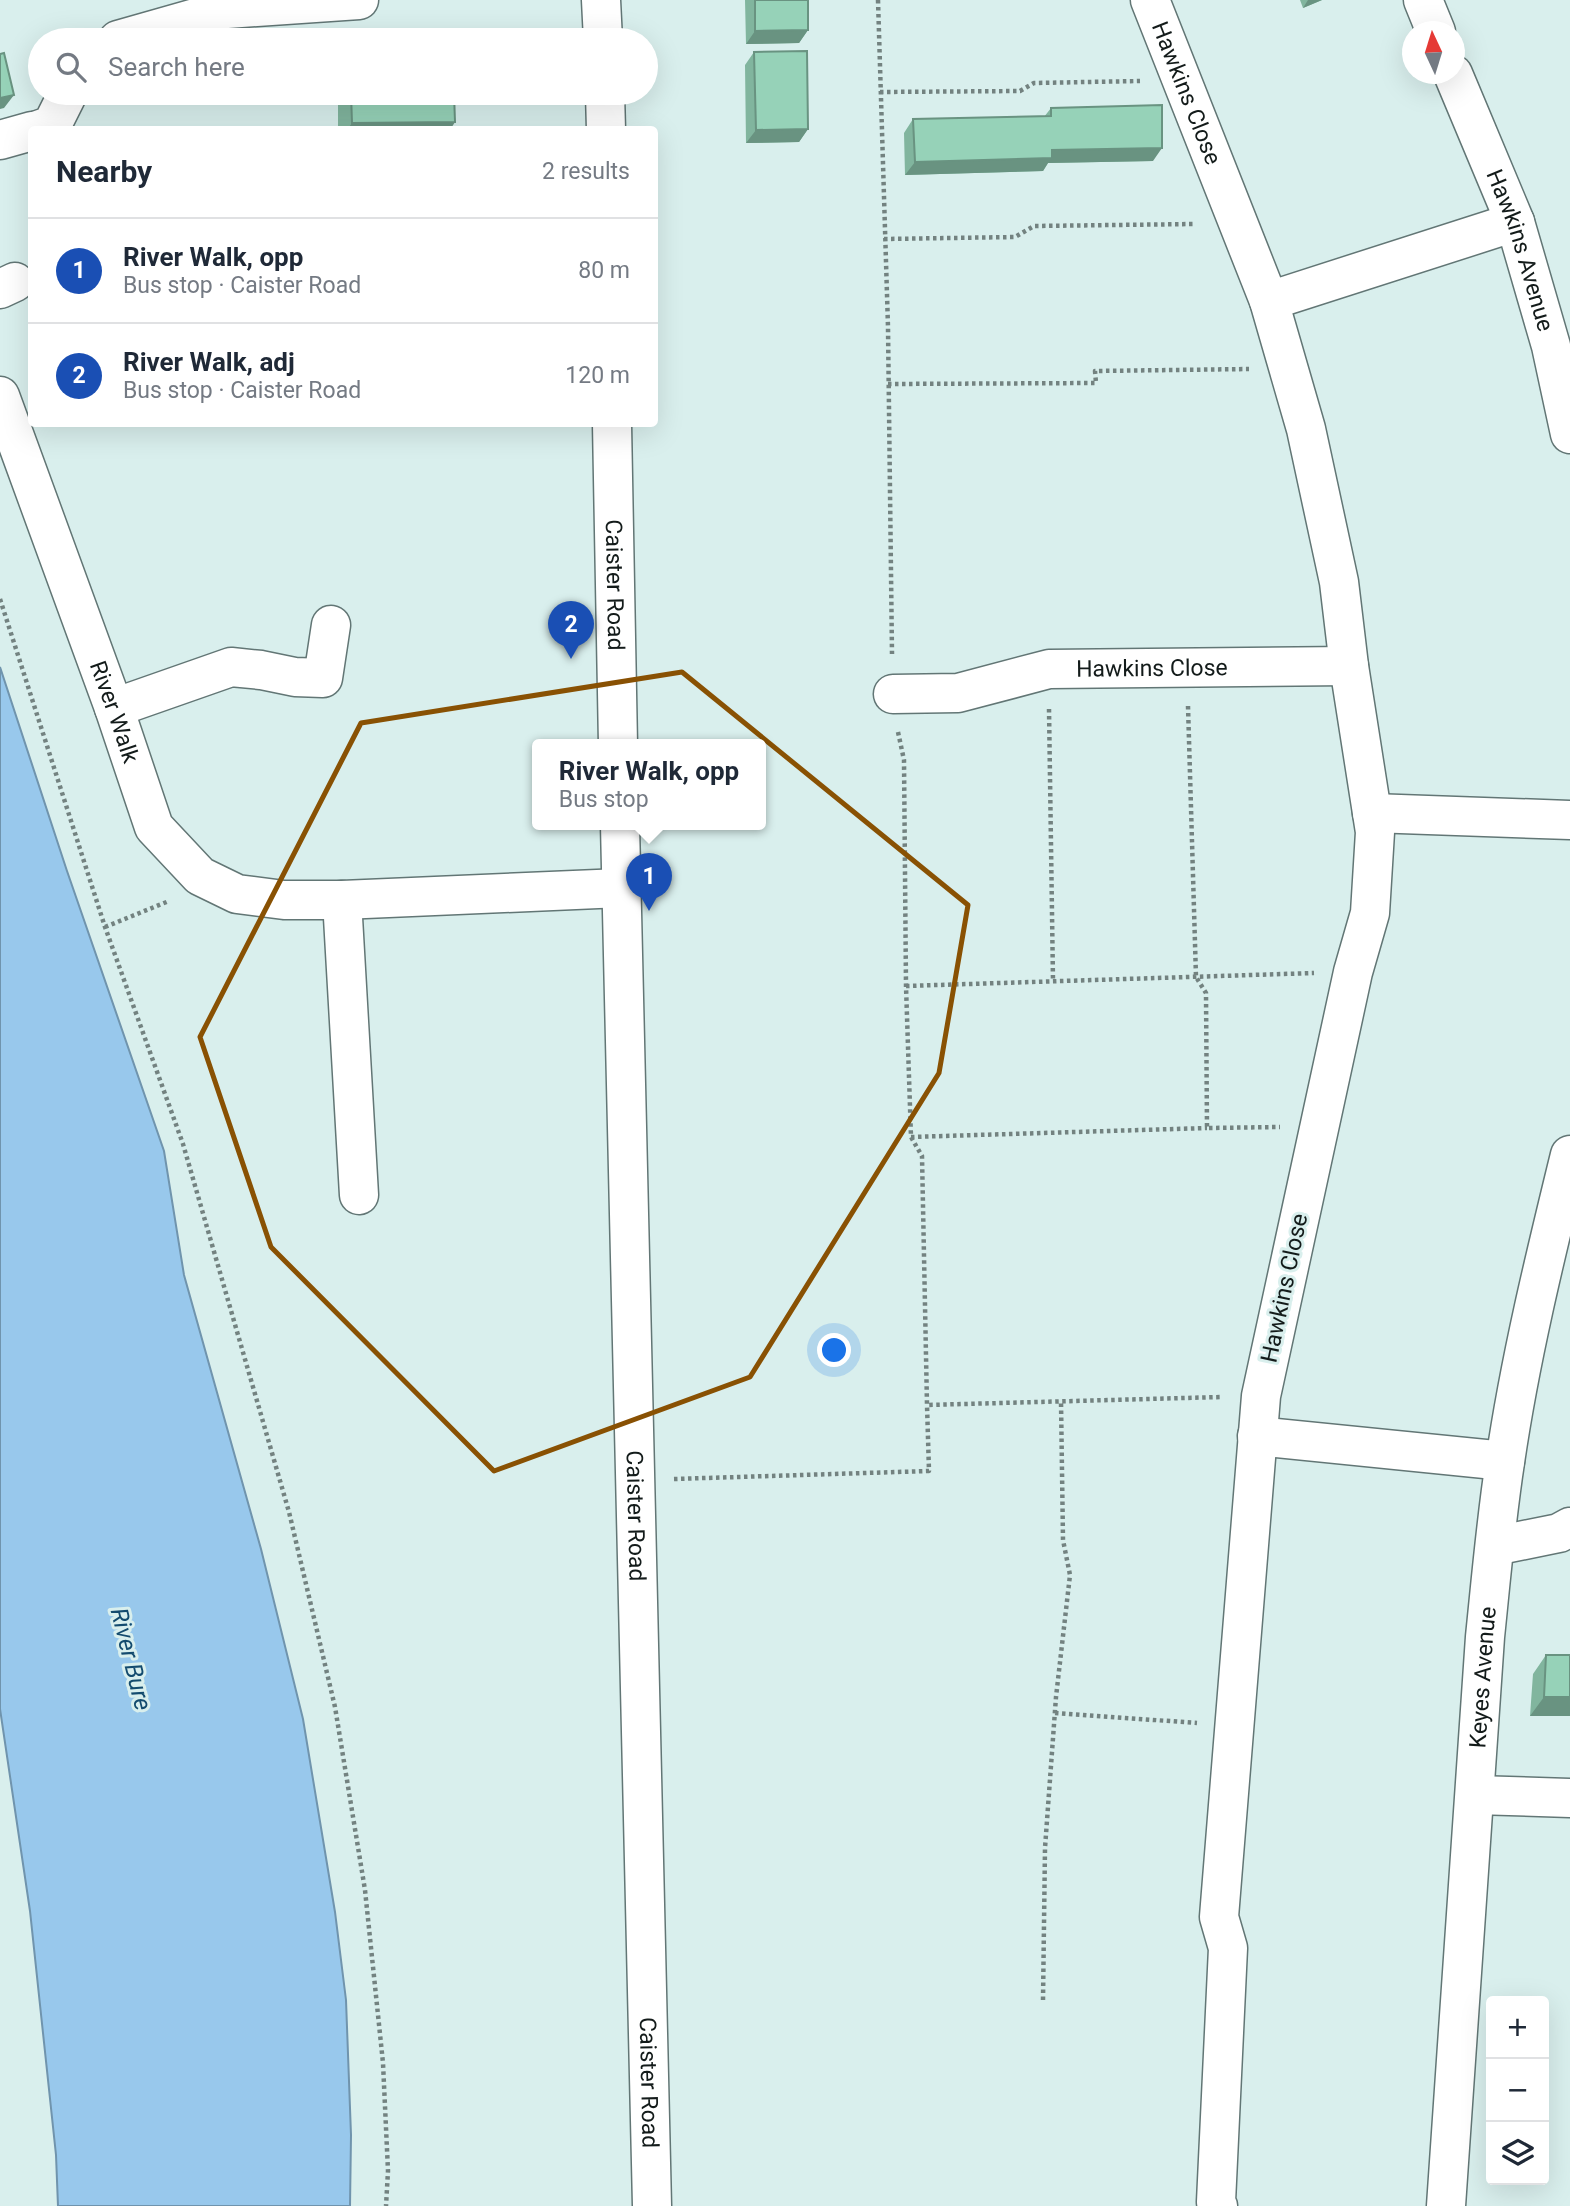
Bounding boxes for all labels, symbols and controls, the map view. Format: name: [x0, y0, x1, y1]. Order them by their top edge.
street label: Hawkins Close: [1146, 18, 1227, 169]
north arrow: [1402, 21, 1465, 84]
search box: [28, 28, 658, 105]
icon: search: [52, 48, 90, 86]
text: Search here: [108, 52, 245, 82]
text: Nearby: [56, 154, 152, 189]
text: 2 results: [542, 158, 630, 185]
street label: Hawkins Avenue: [1480, 165, 1559, 334]
text: River Walk, opp: [123, 242, 303, 272]
text: 1: [72, 257, 86, 284]
text: 80 m: [578, 257, 630, 284]
text: Bus stop · Caister Road: [123, 272, 361, 299]
text: River Walk, adj: [123, 347, 295, 377]
text: 2: [72, 362, 86, 389]
text: 120 m: [565, 362, 630, 389]
text: Bus stop · Caister Road: [123, 377, 361, 404]
street label: Caister Road: [600, 519, 629, 651]
pin: 2: [548, 601, 594, 659]
street label: Hawkins Close: [1076, 654, 1228, 683]
street label: River Walk: [84, 657, 145, 767]
popup: [532, 739, 766, 830]
text: River Walk, opp: [559, 756, 739, 786]
text: Bus stop: [559, 786, 649, 813]
pin: 1: [626, 853, 672, 911]
street label: Hawkins Close: [1256, 1211, 1313, 1365]
your location: [817, 1333, 851, 1367]
street label: Caister Road: [620, 1450, 651, 1582]
water label: River Bure: [105, 1605, 157, 1713]
street label: Keyes Avenue: [1464, 1605, 1502, 1749]
map controls: [1486, 1996, 1549, 2185]
button: +: [1486, 1996, 1549, 2059]
street label: Caister Road: [634, 2017, 664, 2148]
button: −: [1486, 2059, 1549, 2122]
button: layers: [1486, 2122, 1549, 2185]

